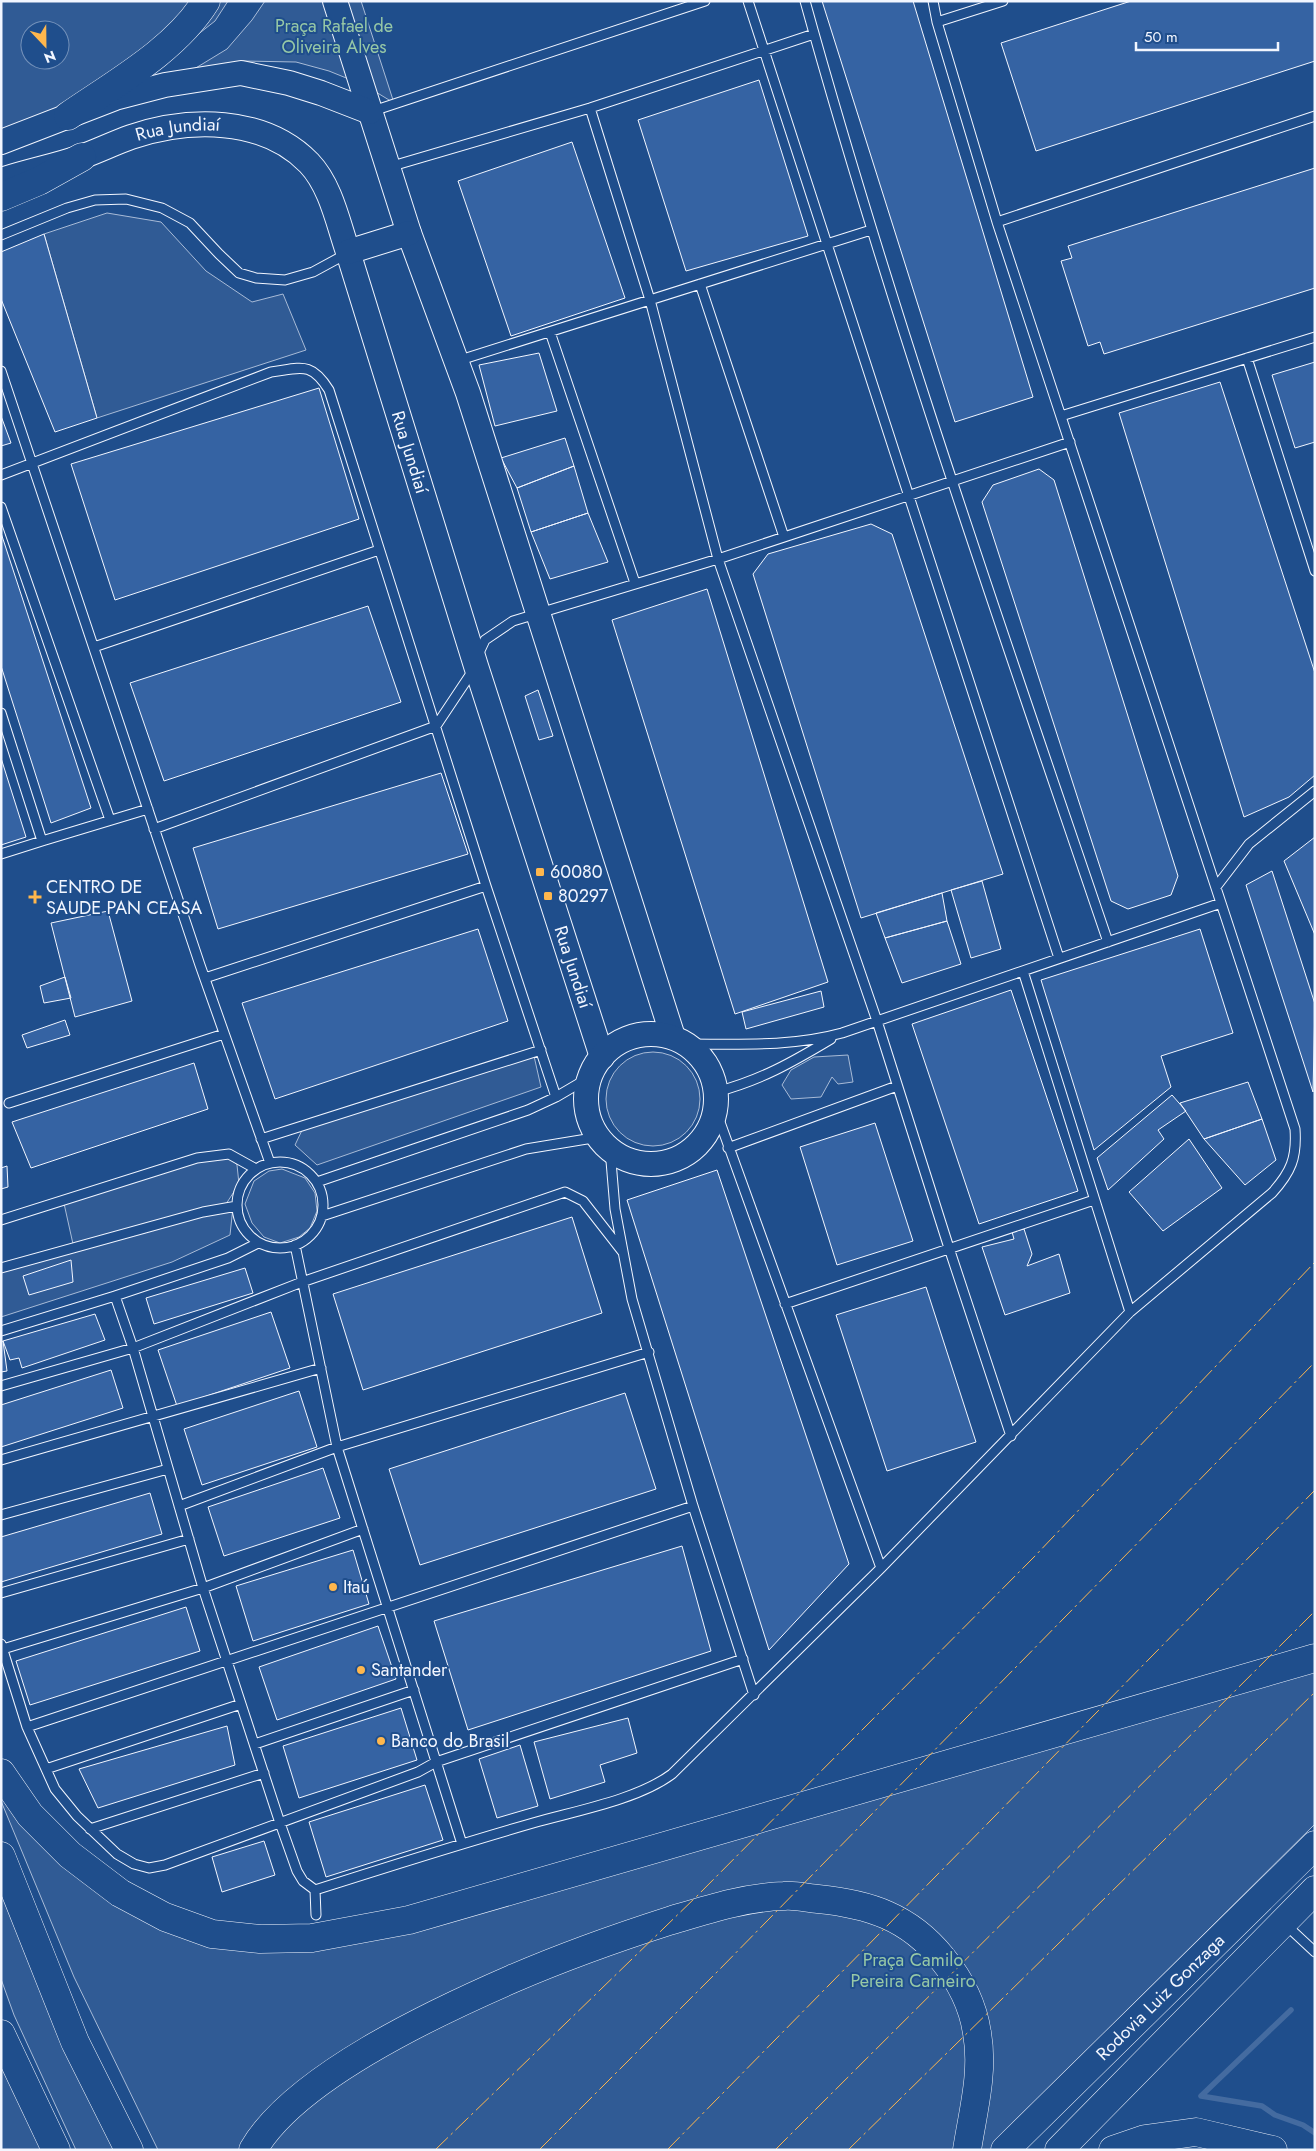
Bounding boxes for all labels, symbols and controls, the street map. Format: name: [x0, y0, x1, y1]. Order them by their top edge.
park label: Praça Rafael de Oliveira Alves: [275, 13, 393, 60]
north arrow: [20, 20, 70, 70]
scale bar: [1136, 20, 1278, 52]
text: 50 m: [1144, 26, 1178, 48]
text: N: [41, 46, 59, 68]
street label: Rua Jundiaí: [132, 111, 222, 148]
street label: Rua Jundiaí: [385, 408, 435, 498]
place label: 60080: [550, 859, 603, 885]
marker: 60080: [534, 866, 546, 878]
place label: CENTRO DE SAUDE PAN CEASA: [46, 874, 202, 921]
place label: 80297: [558, 883, 609, 909]
marker: CENTRO DE SAUDE PAN CEASA: [28, 890, 42, 904]
marker: 80297: [542, 890, 554, 902]
street label: Rua Jundiaí: [548, 922, 599, 1013]
place label: Itaú: [343, 1574, 370, 1600]
marker: Itaú: [327, 1581, 339, 1593]
place label: Santander: [371, 1657, 448, 1683]
marker: Santander: [355, 1664, 367, 1676]
place label: Banco do Brasil: [391, 1728, 509, 1754]
marker: Banco do Brasil: [375, 1735, 387, 1747]
street label: Rodovia Luiz Gonzaga: [1090, 1928, 1231, 2066]
park label: Praça Camilo Pereira Carneiro: [851, 1947, 976, 1994]

